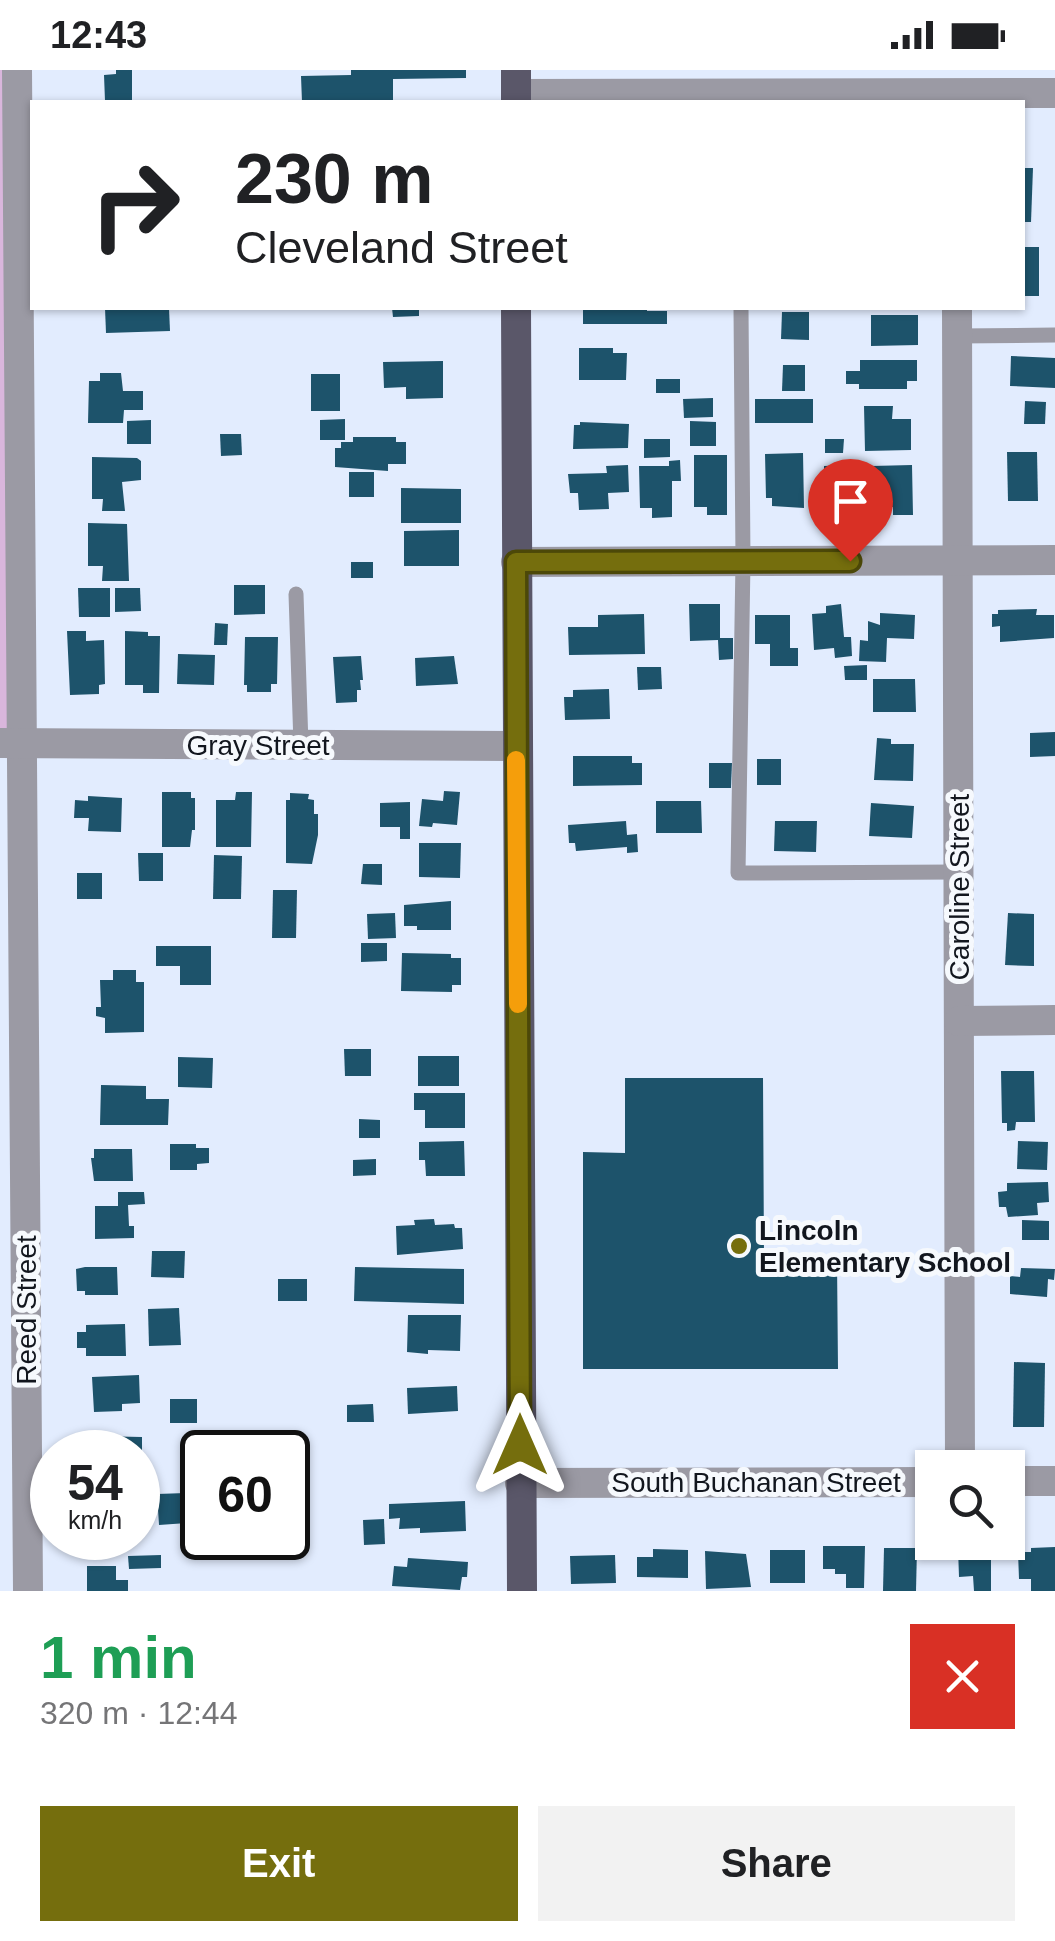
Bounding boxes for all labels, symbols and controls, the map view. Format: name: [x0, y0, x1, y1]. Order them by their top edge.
text: 12:43: [50, 14, 147, 56]
icon: right: [70, 140, 200, 270]
text: 230 m: [235, 140, 433, 218]
text: Cleveland Street: [235, 222, 568, 273]
pin: [808, 459, 893, 562]
icon: arrive: [823, 474, 878, 529]
street label: Gray Street: [186, 730, 330, 761]
street label: Caroline Street: [944, 793, 975, 980]
place label: Lincoln Elementary School: [759, 1215, 1011, 1278]
street label: Reed Street: [11, 1235, 42, 1385]
marker: Lincoln Elementary School: [728, 1235, 750, 1257]
position arrow: [468, 1393, 572, 1497]
speed limit sign: 60: [180, 1430, 310, 1560]
map controls: [915, 1450, 1025, 1560]
button: search: [915, 1450, 1025, 1560]
text: 54: [67, 1455, 123, 1511]
street label: South Buchanan Street: [611, 1467, 901, 1498]
text: km/h: [68, 1506, 122, 1534]
text: 1 min: [40, 1624, 197, 1691]
button: close: [910, 1624, 1015, 1729]
text: 320 m · 12:44: [40, 1695, 237, 1731]
button: Exit: [40, 1806, 518, 1921]
button: Share: [538, 1806, 1015, 1921]

